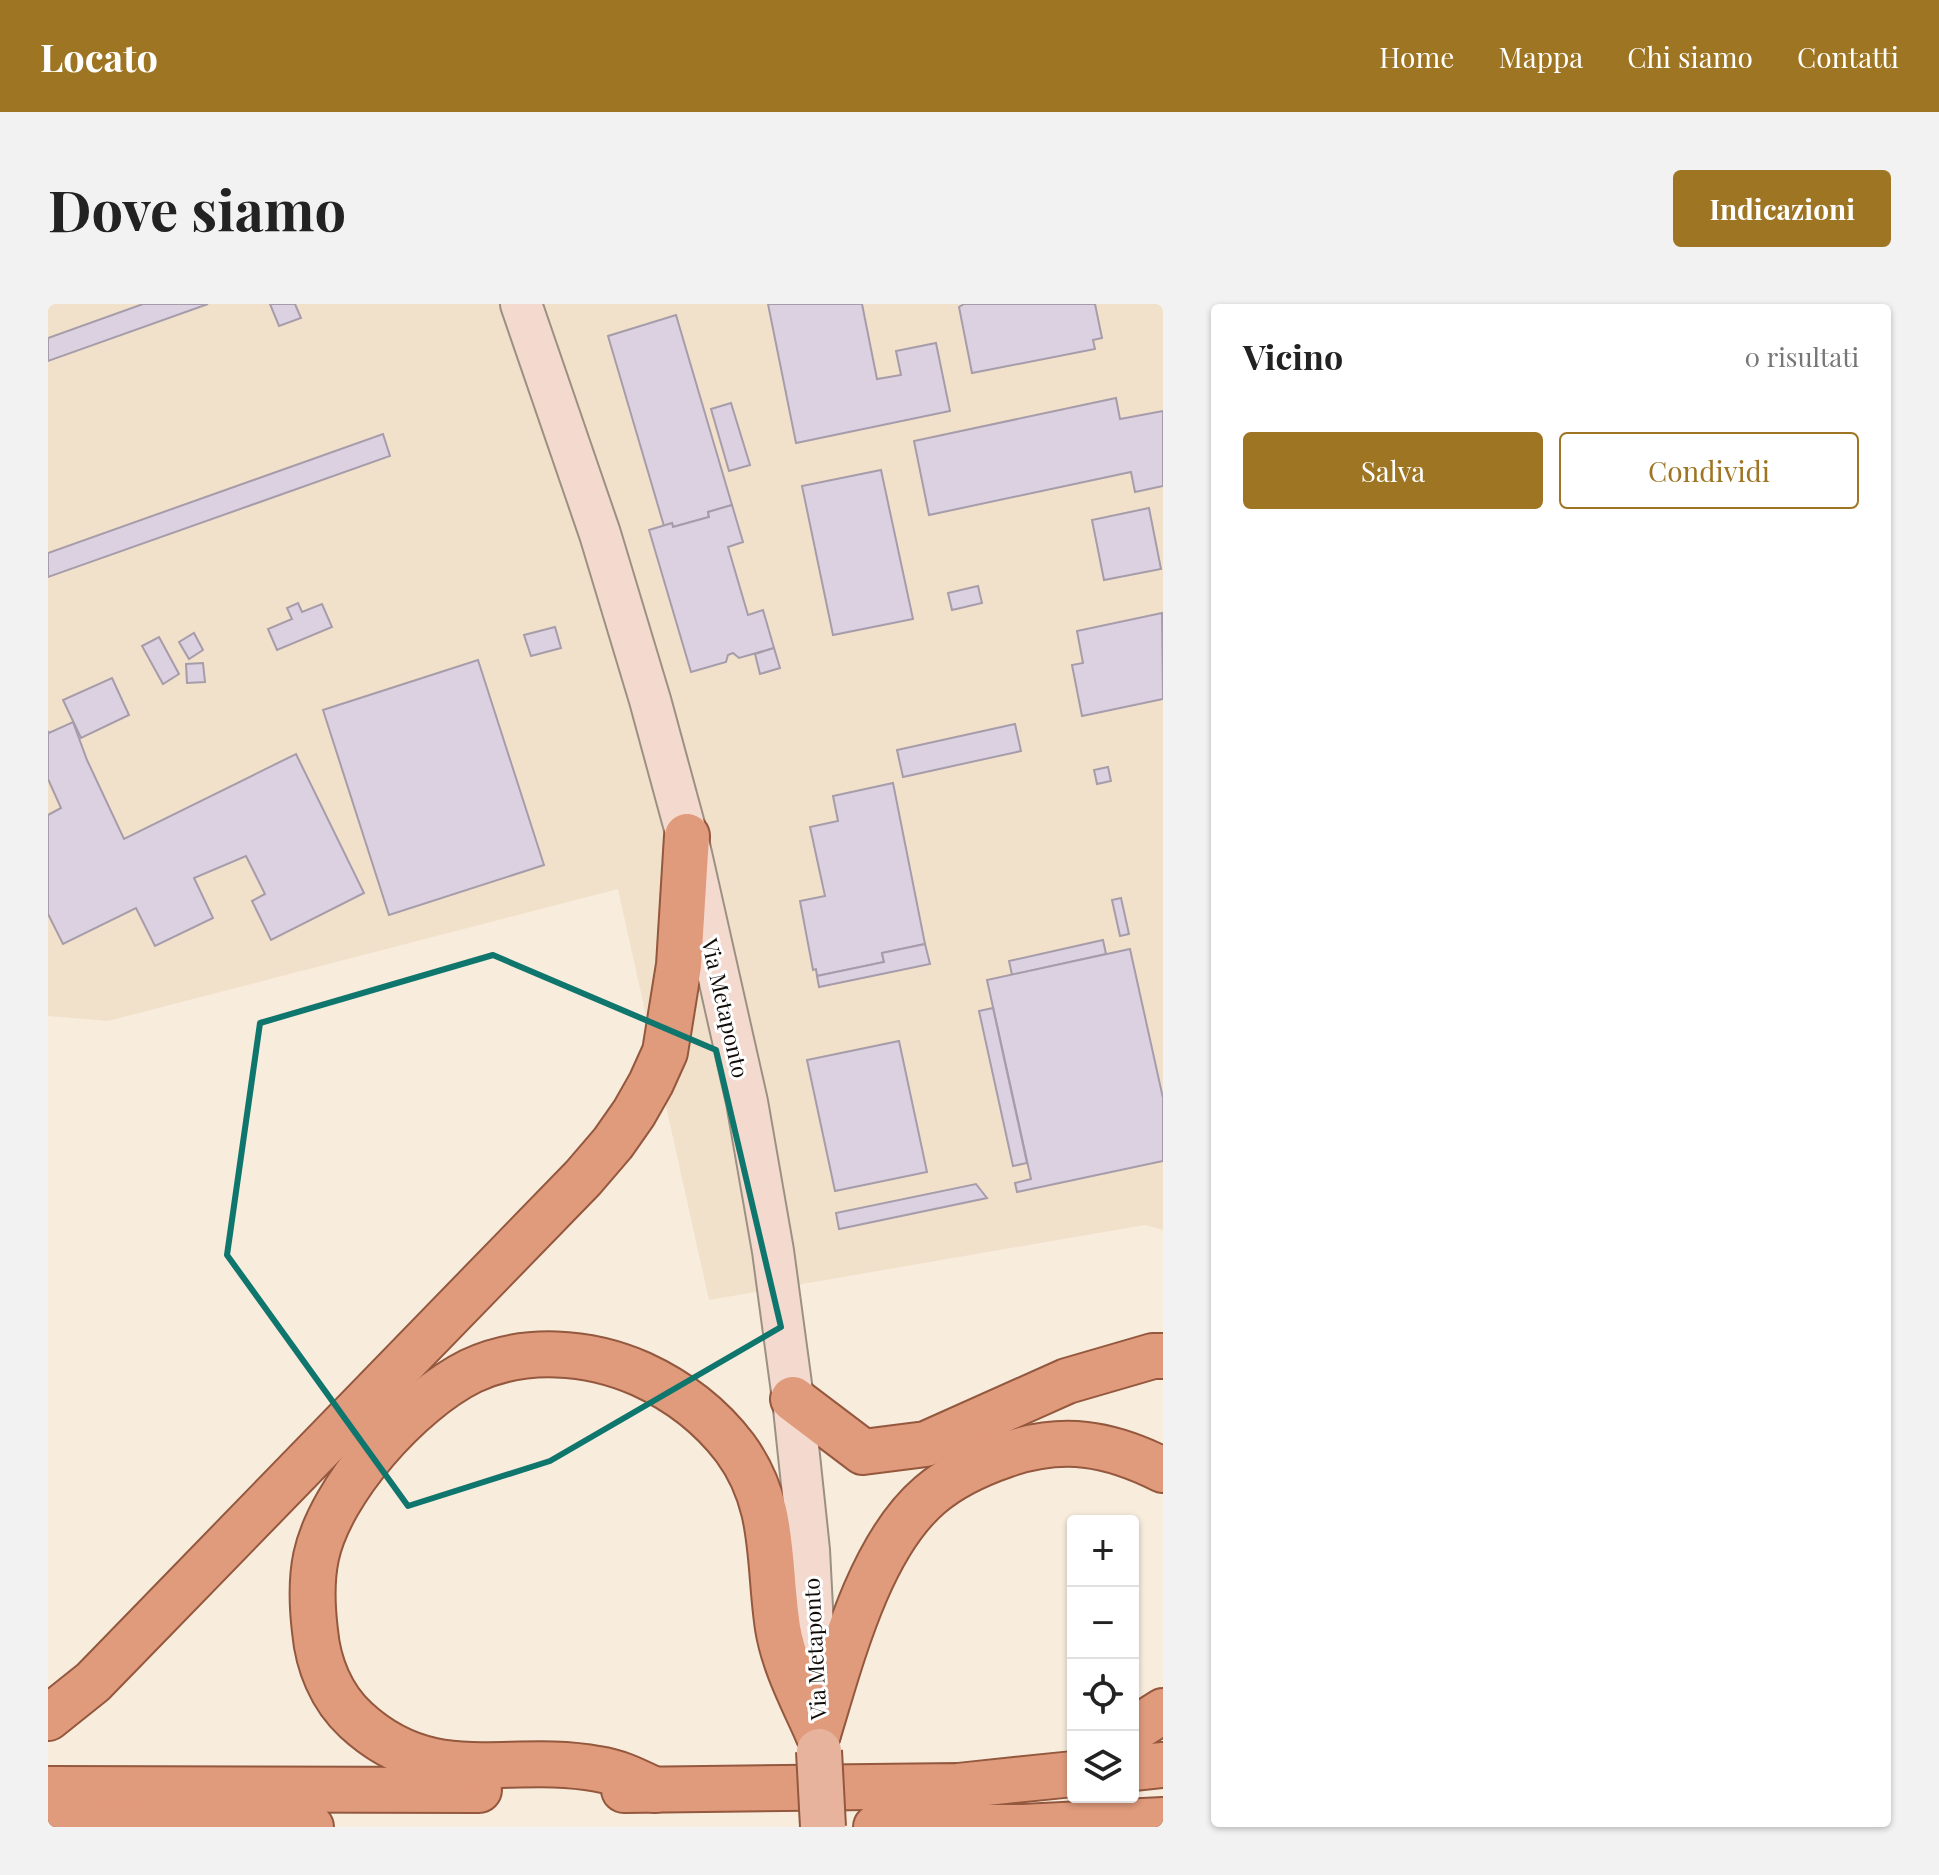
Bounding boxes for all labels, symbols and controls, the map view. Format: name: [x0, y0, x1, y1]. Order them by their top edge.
text: Locato: [40, 31, 158, 82]
text: Home: [1379, 38, 1454, 75]
text: Mappa: [1498, 38, 1583, 75]
text: Chi siamo: [1627, 38, 1753, 75]
text: Contatti: [1797, 38, 1899, 75]
button: Indicazioni: [1673, 170, 1891, 247]
text: Dove siamo: [48, 171, 346, 246]
text: Vicino: [1243, 333, 1343, 379]
text: 0 risultati: [1745, 339, 1859, 374]
button: Salva: [1243, 432, 1543, 509]
button: Condividi: [1559, 432, 1859, 509]
street label: Via Metaponto: [695, 934, 757, 1081]
map controls: [1067, 1515, 1139, 1803]
button: +: [1067, 1515, 1139, 1587]
street label: Via Metaponto: [795, 1577, 833, 1722]
button: −: [1067, 1587, 1139, 1659]
button: locate: [1067, 1659, 1139, 1731]
button: layers: [1067, 1731, 1139, 1803]

